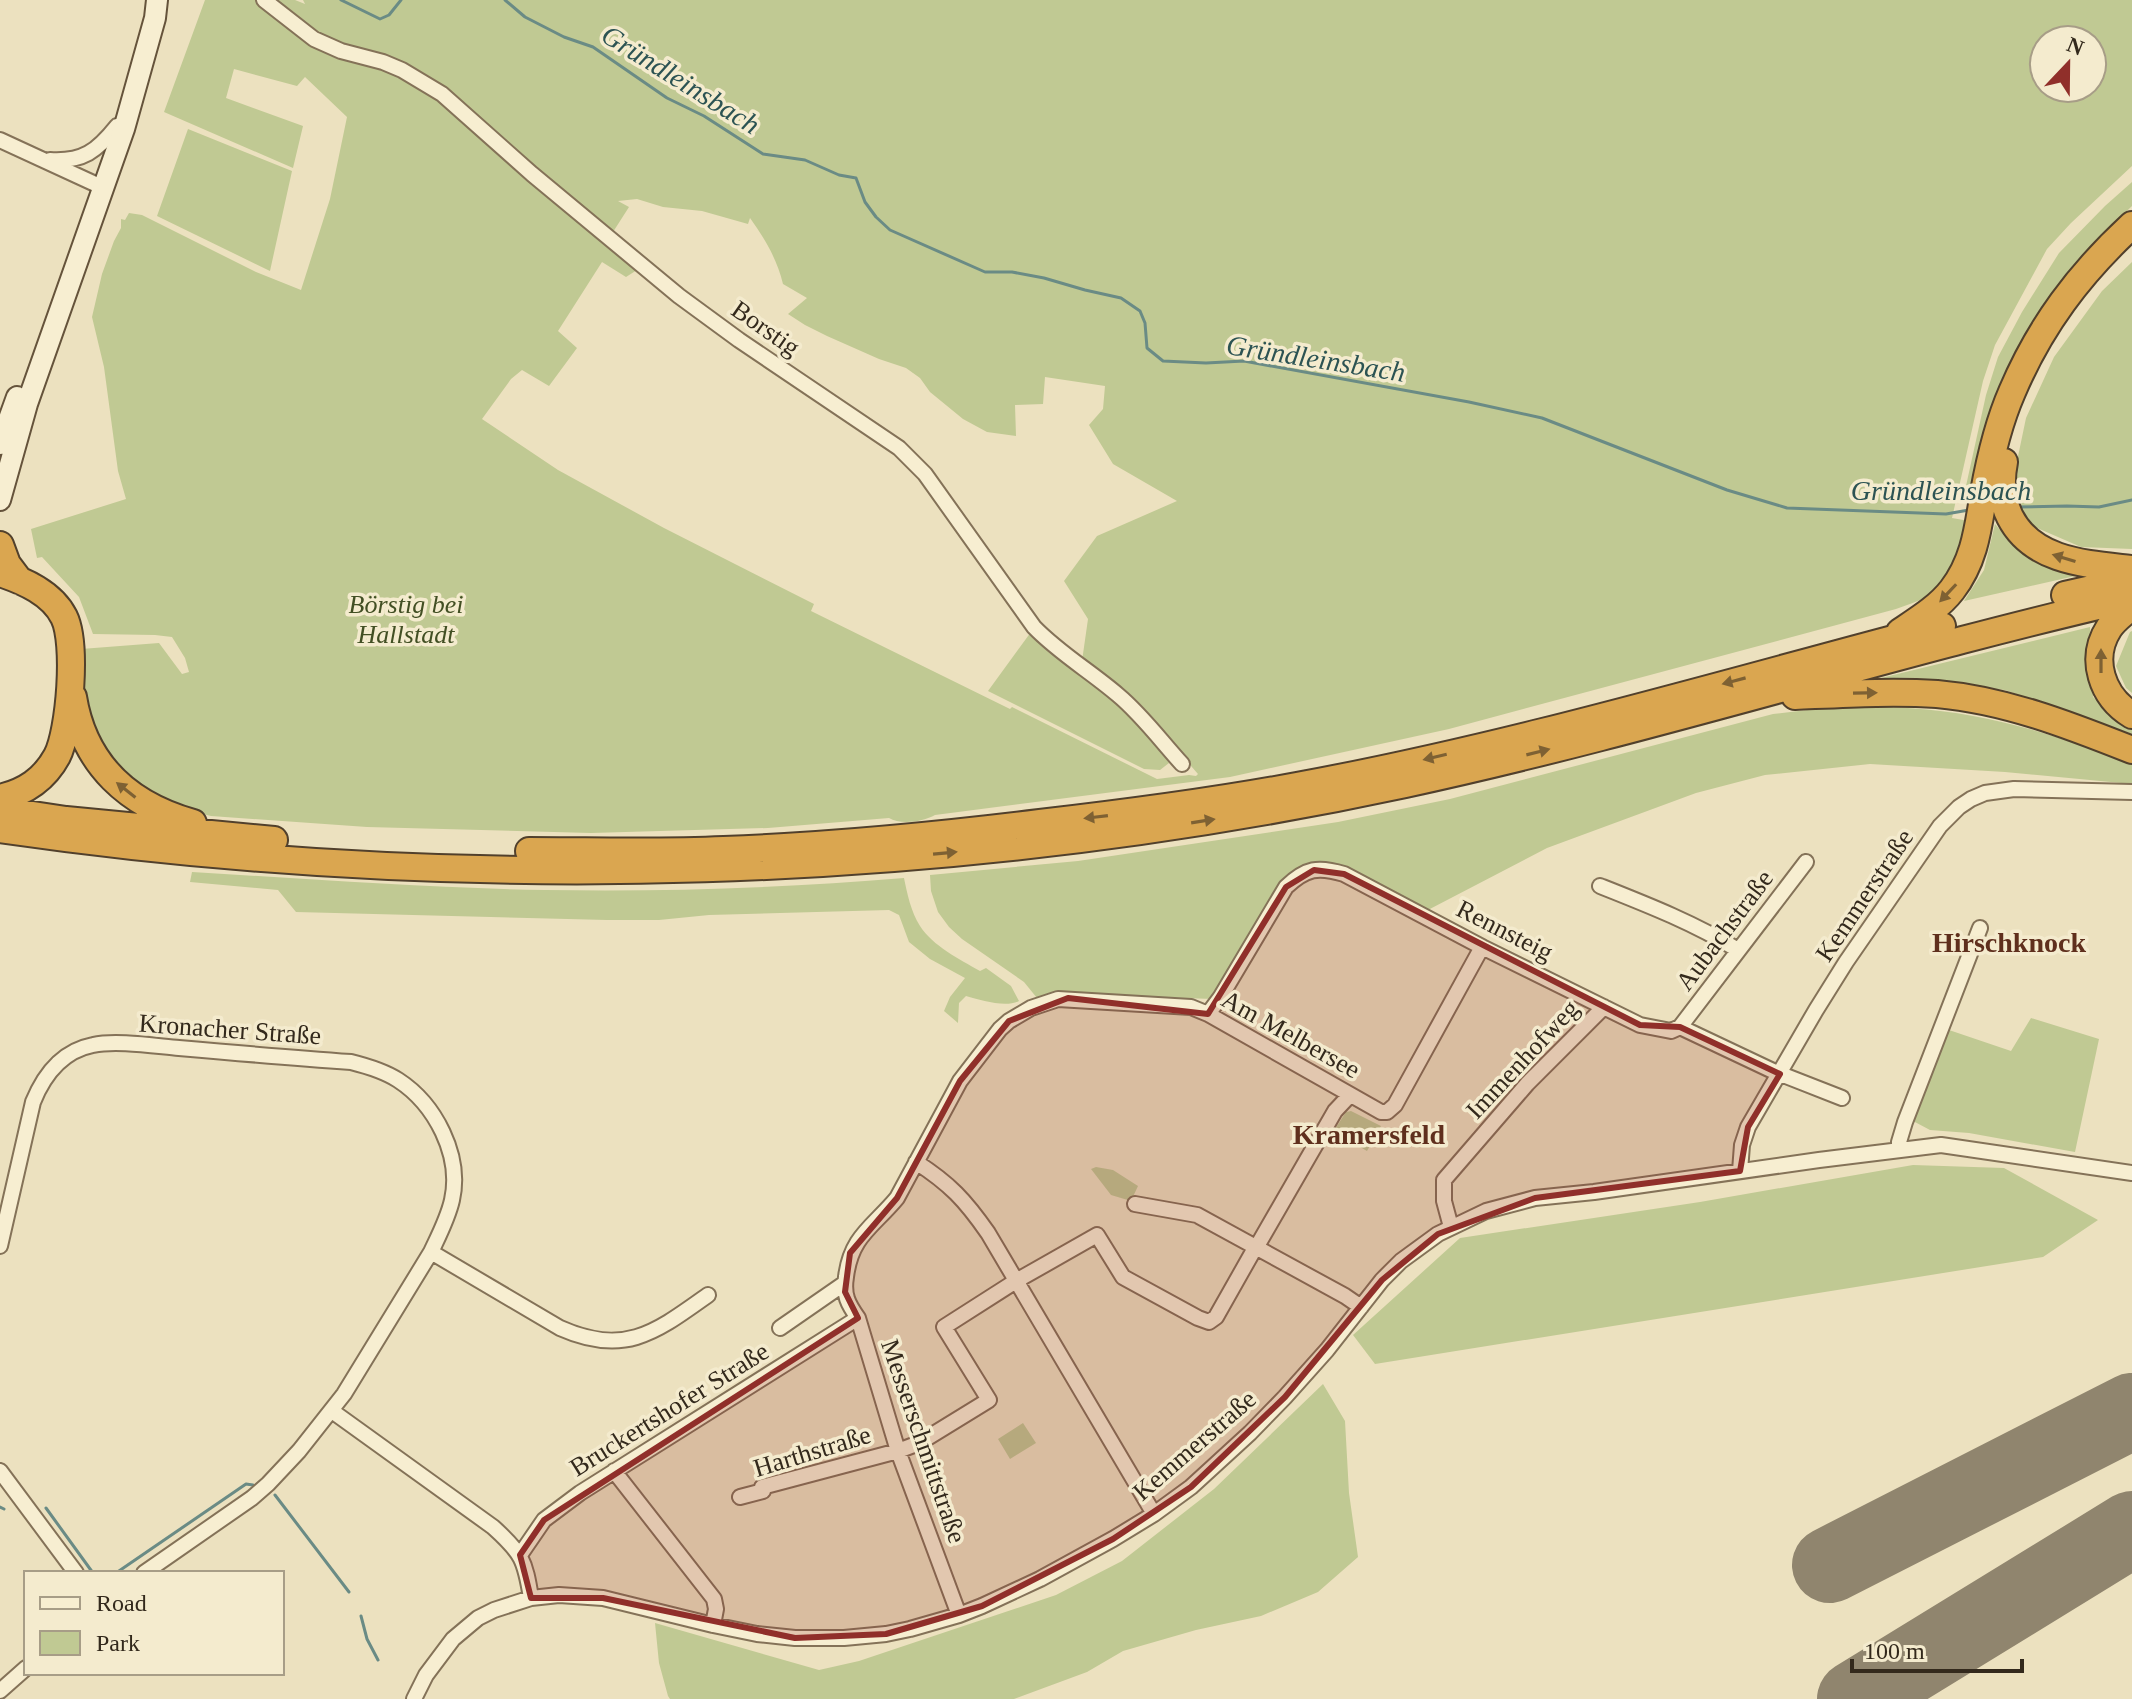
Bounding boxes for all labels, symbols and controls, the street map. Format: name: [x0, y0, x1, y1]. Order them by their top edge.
water label: Gründleinsbach: [596, 18, 765, 140]
north arrow: [2028, 24, 2108, 104]
text: N: [2063, 31, 2087, 61]
street label: Borstig: [726, 295, 805, 362]
water label: Gründleinsbach: [1224, 329, 1407, 388]
water label: Gründleinsbach: [1851, 475, 2031, 506]
one-way arrow: [2052, 551, 2076, 564]
one-way arrow: [1940, 583, 1958, 602]
park label: Börstig bei Hallstadt: [349, 590, 463, 649]
one-way arrow: [2095, 648, 2107, 673]
one-way arrow: [1722, 676, 1747, 688]
one-way arrow: [1853, 687, 1878, 700]
one-way arrow: [1526, 745, 1551, 758]
one-way arrow: [1422, 751, 1447, 764]
one-way arrow: [116, 782, 136, 799]
one-way arrow: [1083, 810, 1108, 823]
one-way arrow: [1191, 814, 1216, 827]
street label: Kemmerstraße: [1810, 824, 1919, 967]
one-way arrow: [933, 846, 958, 859]
street label: Aubachstraße: [1670, 864, 1779, 996]
street label: Rennsteig: [1452, 894, 1558, 967]
district label: Hirschknock: [1932, 927, 2086, 958]
street label: Am Melbersee: [1216, 984, 1365, 1084]
street label: Immenhofweg: [1460, 994, 1585, 1125]
street label: Kronacher Straße: [138, 1009, 322, 1050]
district label: Kramersfeld: [1293, 1119, 1446, 1150]
street label: Messerschmittstraße: [875, 1335, 972, 1547]
street label: Bruckertshofer Straße: [565, 1336, 774, 1482]
street label: Kemmerstraße: [1127, 1384, 1262, 1507]
street label: Harthstraße: [750, 1420, 874, 1483]
legend: [24, 1571, 284, 1675]
text: Road: [96, 1590, 147, 1616]
scale bar: [1852, 1623, 2022, 1673]
text: Park: [96, 1630, 140, 1656]
text: 100 m: [1864, 1638, 1925, 1664]

